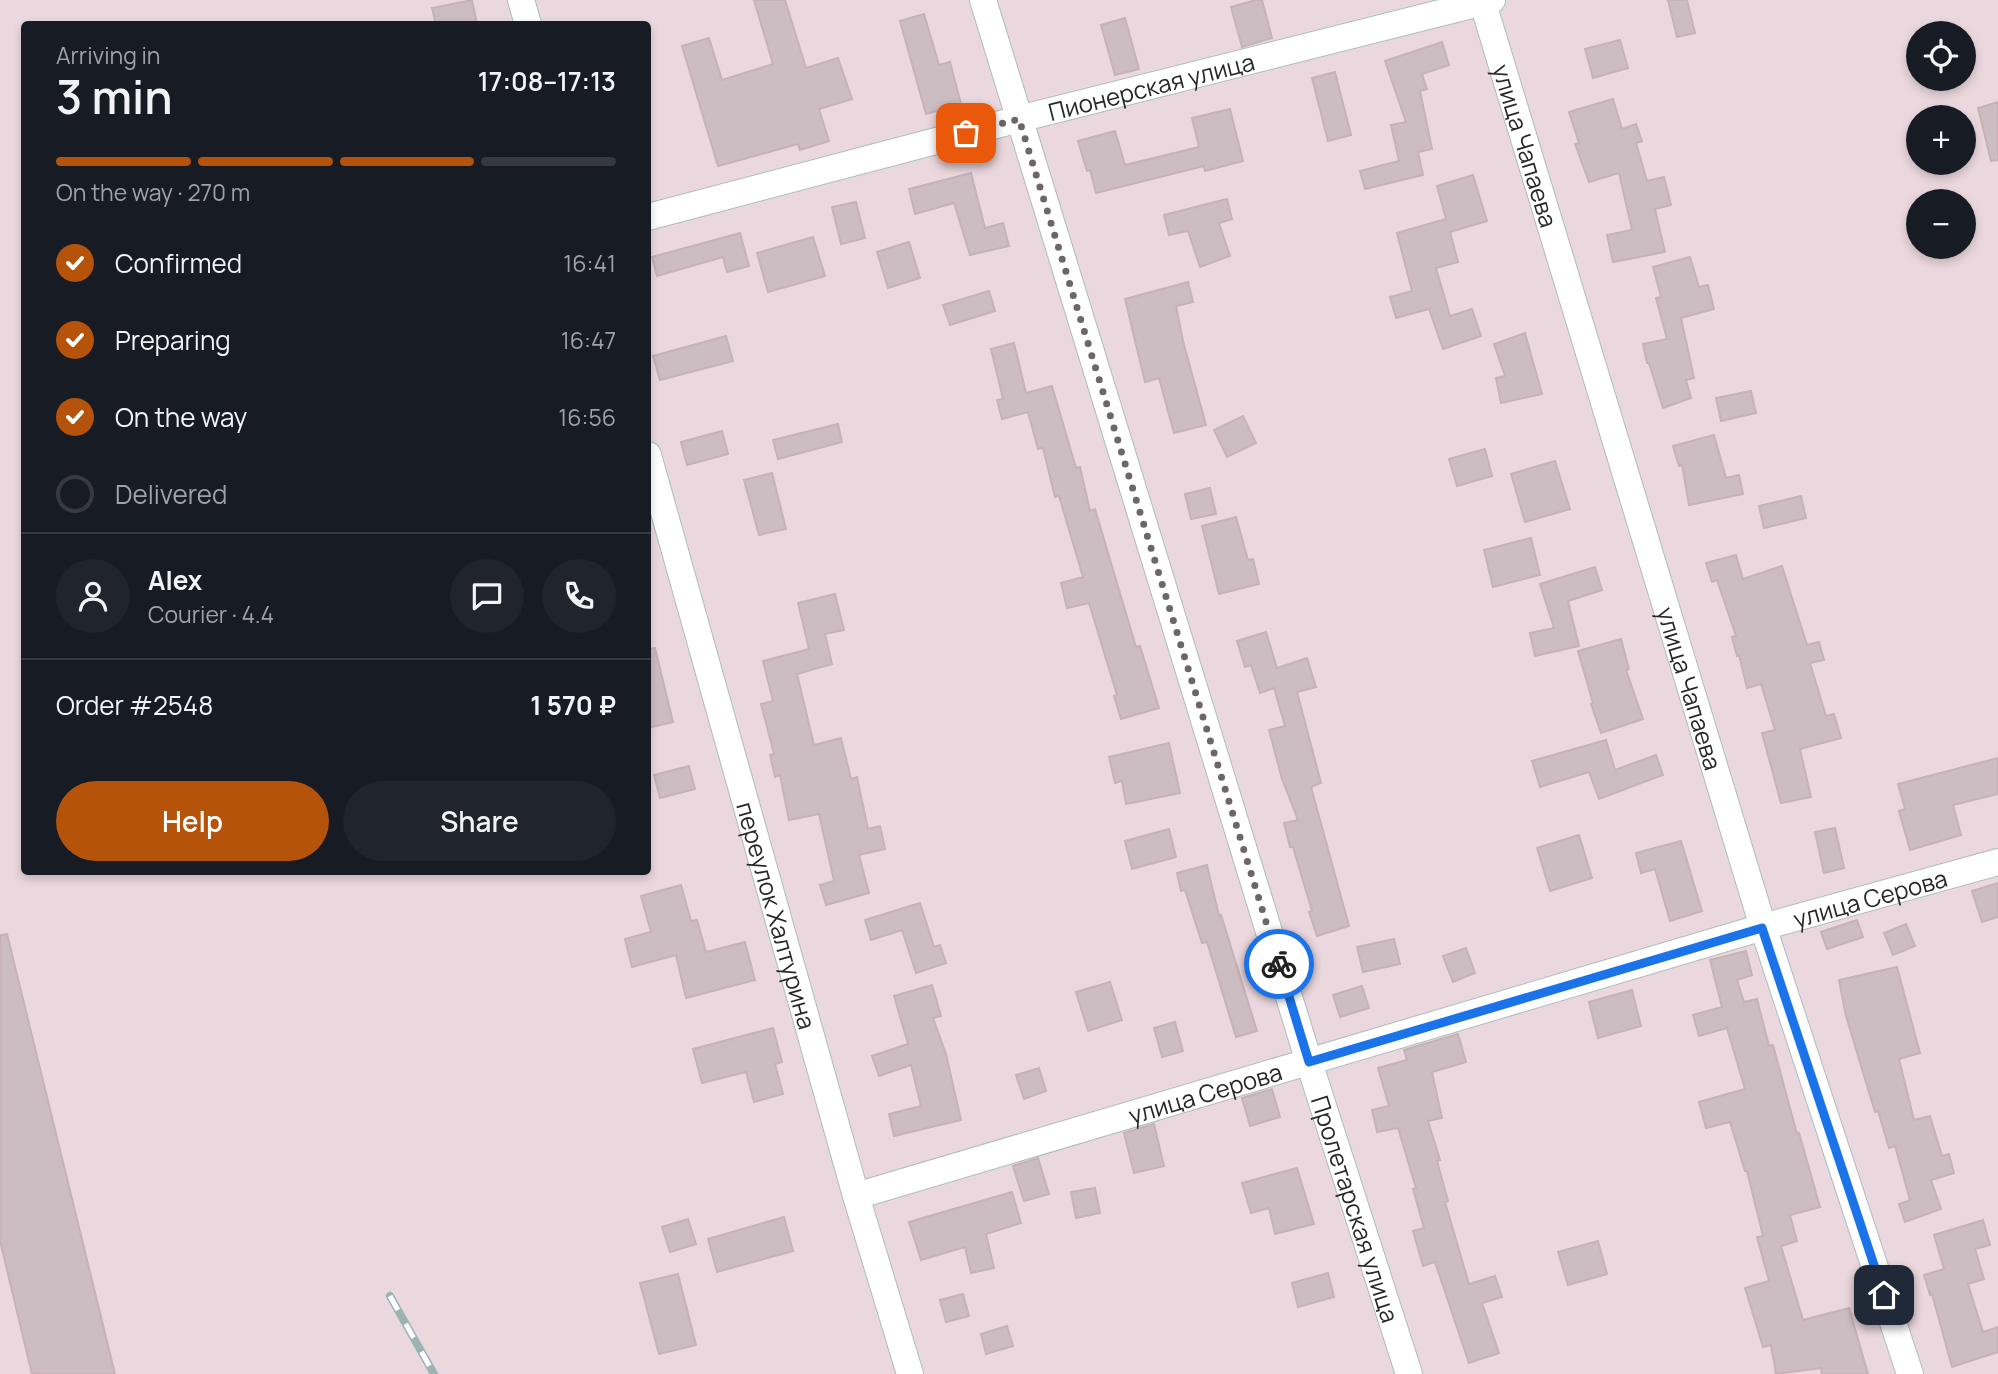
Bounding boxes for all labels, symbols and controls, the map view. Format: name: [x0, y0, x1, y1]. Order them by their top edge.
map controls: [1906, 21, 1976, 259]
button: locate: [1906, 21, 1976, 91]
text: Arriving in: [56, 39, 161, 71]
street label: Пионерская улица: [1045, 44, 1258, 128]
street label: улица Чапаева: [1486, 60, 1566, 231]
text: 17:08–17:13: [478, 63, 616, 99]
text: 3 min: [56, 65, 173, 128]
pin: [936, 103, 996, 163]
button: +: [1906, 105, 1976, 175]
icon: bag: [947, 114, 985, 152]
text: On the way · 270 m: [56, 176, 250, 208]
button: −: [1906, 189, 1976, 259]
icon: check: [56, 244, 94, 282]
text: Confirmed: [115, 245, 242, 281]
text: 16:41: [563, 247, 616, 279]
icon: check: [56, 321, 94, 359]
text: Preparing: [115, 322, 231, 358]
text: 16:47: [561, 324, 616, 356]
icon: check: [56, 398, 94, 436]
text: On the way: [115, 399, 247, 435]
text: 16:56: [558, 401, 616, 433]
text: Delivered: [115, 476, 227, 512]
button: person: [56, 559, 130, 633]
button: chat: [450, 559, 524, 633]
button: phone: [542, 559, 616, 633]
text: Alex: [148, 562, 202, 598]
text: Courier · 4.4: [148, 598, 274, 630]
street label: улица Чапаева: [1650, 603, 1731, 774]
text: Order #2548: [56, 687, 213, 723]
text: 1 570 ₽: [530, 687, 616, 723]
button: Help: [56, 781, 329, 861]
button: Share: [343, 781, 616, 861]
street label: переулок Халтурина: [730, 798, 825, 1033]
street label: улица Серова: [1789, 860, 1951, 934]
courier: [1244, 929, 1314, 999]
icon: bike: [1260, 945, 1298, 983]
street label: улица Серова: [1124, 1054, 1286, 1131]
street label: Пролетарская улица: [1304, 1091, 1408, 1326]
pin: [1854, 1265, 1914, 1325]
icon: home: [1865, 1276, 1903, 1314]

